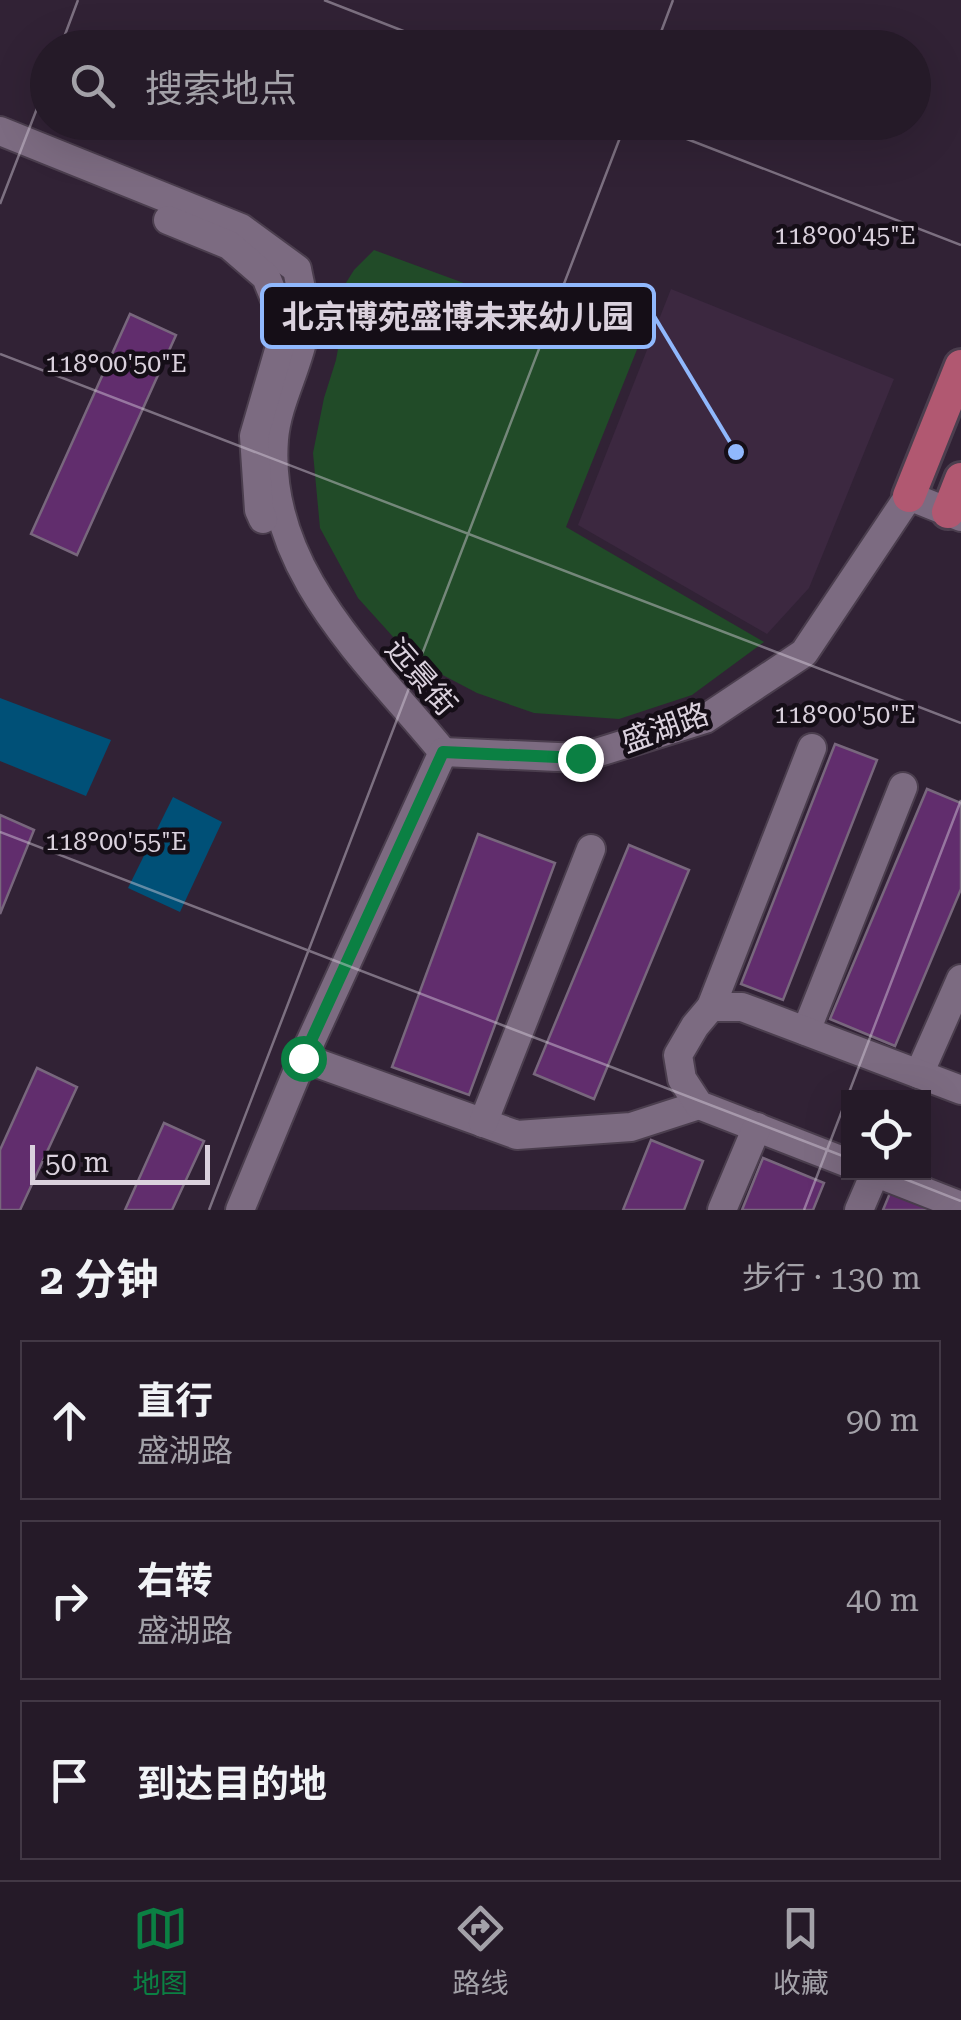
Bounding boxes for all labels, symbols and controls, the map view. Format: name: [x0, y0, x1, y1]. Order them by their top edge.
search box: [30, 30, 931, 140]
icon: search: [65, 58, 120, 113]
text: 搜索地点: [145, 67, 297, 111]
text: 118°00'45"E: [774, 221, 916, 250]
callout: 北京博苑盛博未来幼儿园: [262, 285, 654, 347]
text: 北京博苑盛博未来幼儿园: [282, 298, 634, 336]
text: 118°00'50"E: [45, 349, 187, 378]
street label: 远景街: [379, 631, 464, 722]
street label: 盛湖路: [617, 696, 713, 759]
text: 118°00'50"E: [774, 700, 916, 729]
route end: [558, 736, 604, 782]
text: 118°00'55"E: [45, 827, 187, 856]
route start: [281, 1036, 327, 1082]
map controls: [841, 1090, 931, 1180]
button: locate: [841, 1090, 931, 1180]
scale bar: [30, 1140, 210, 1184]
text: 50 m: [45, 1146, 109, 1179]
text: 2 分钟: [40, 1255, 158, 1304]
text: 步行 · 130 m: [742, 1259, 921, 1297]
text: 直行: [137, 1379, 213, 1423]
icon: ahead: [42, 1393, 97, 1448]
text: 90 m: [846, 1401, 919, 1439]
text: 盛湖路: [137, 1432, 233, 1470]
text: 右转: [137, 1559, 213, 1603]
icon: right: [42, 1573, 97, 1628]
text: 40 m: [846, 1581, 919, 1619]
text: 盛湖路: [137, 1612, 233, 1650]
icon: arrive: [42, 1753, 97, 1808]
text: 到达目的地: [137, 1762, 327, 1806]
tab: 地图: [132, 1901, 188, 2001]
tab: 路线: [452, 1901, 509, 2001]
tab: 收藏: [773, 1901, 829, 2001]

